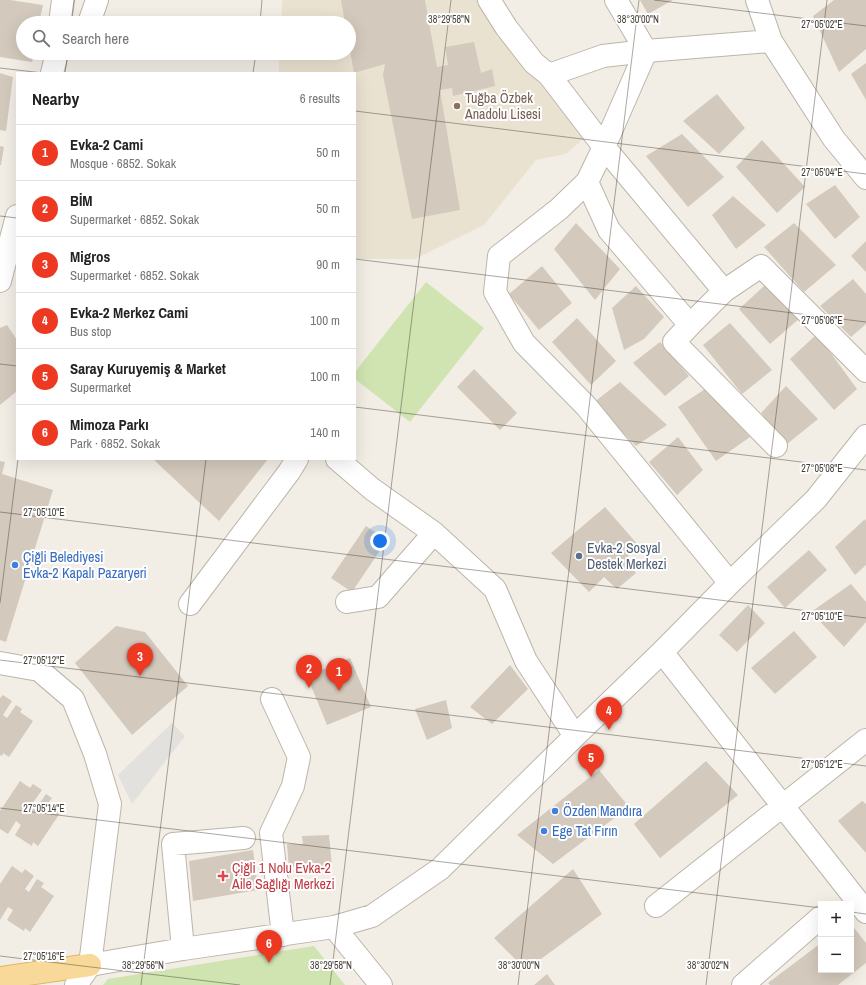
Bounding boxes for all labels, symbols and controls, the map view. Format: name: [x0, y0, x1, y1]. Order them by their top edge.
text: 38°29'58"N: [428, 13, 470, 26]
text: 38°30'00"N: [617, 13, 659, 26]
search box: [16, 16, 356, 60]
text: 27°05'02"E: [801, 18, 843, 31]
icon: search: [30, 27, 52, 49]
text: Search here: [62, 28, 129, 49]
text: Nearby: [32, 87, 79, 110]
place label: Tuğba Özbek Anadolu Lisesi: [464, 89, 541, 123]
text: 6 results: [300, 90, 340, 107]
marker: Tuğba Özbek Anadolu Lisesi: [452, 101, 462, 111]
text: Evka-2 Cami: [70, 134, 143, 155]
text: 1: [42, 144, 48, 161]
text: 50 m: [316, 144, 340, 161]
text: Mosque · 6852. Sokak: [70, 155, 176, 172]
text: 27°05'04"E: [801, 166, 843, 179]
text: BİM: [70, 190, 93, 211]
text: 2: [42, 200, 48, 217]
text: 50 m: [316, 200, 340, 217]
text: Supermarket · 6852. Sokak: [70, 211, 199, 228]
text: Migros: [70, 246, 110, 267]
text: 3: [42, 256, 48, 273]
text: 90 m: [316, 256, 340, 273]
text: Supermarket · 6852. Sokak: [70, 267, 199, 284]
text: Evka-2 Merkez Cami: [70, 302, 188, 323]
text: 4: [42, 312, 48, 329]
text: 100 m: [310, 312, 340, 329]
text: 27°05'06"E: [801, 314, 843, 327]
text: Bus stop: [70, 323, 111, 340]
text: Saray Kuruyemiş & Market: [70, 358, 226, 379]
text: 5: [42, 368, 48, 385]
text: 100 m: [310, 368, 340, 385]
text: Supermarket: [70, 379, 131, 396]
text: Mimoza Parkı: [70, 414, 149, 435]
text: 6: [42, 424, 48, 441]
text: 140 m: [310, 424, 340, 441]
text: Park · 6852. Sokak: [70, 435, 160, 452]
text: 27°05'08"E: [801, 462, 843, 475]
text: 27°05'10"E: [23, 506, 65, 519]
your location: [370, 531, 390, 551]
place label: Evka-2 Sosyal Destek Merkezi: [587, 539, 667, 573]
place label: Çiğli Belediyesi Evka-2 Kapalı Pazaryeri: [23, 548, 147, 582]
marker: Evka-2 Sosyal Destek Merkezi: [574, 551, 584, 561]
marker: Çiğli Belediyesi Evka-2 Kapalı Pazaryeri: [10, 560, 20, 570]
text: 27°05'10"E: [801, 610, 843, 623]
pin: 3: [127, 643, 153, 676]
text: 27°05'12"E: [23, 654, 65, 667]
pin: 2: [296, 655, 322, 688]
pin: 1: [326, 658, 352, 691]
pin: 4: [596, 697, 622, 730]
pin: 5: [578, 744, 604, 777]
text: 27°05'12"E: [801, 758, 843, 771]
text: 27°05'14"E: [23, 802, 65, 815]
place label: Özden Mandıra: [563, 802, 643, 820]
marker: Özden Mandıra: [550, 806, 560, 816]
place label: Ege Tat Fırın: [552, 822, 618, 840]
marker: Ege Tat Fırın: [539, 826, 549, 836]
place label: Çiğli 1 Nolu Evka-2 Aile Sağlığı Merkezi: [231, 859, 335, 893]
marker: Çiğli 1 Nolu Evka-2 Aile Sağlığı Merkezi: [217, 870, 229, 882]
map controls: [818, 901, 854, 973]
button: +: [818, 901, 854, 937]
pin: 6: [256, 930, 282, 963]
button: −: [818, 937, 854, 973]
text: 27°05'16"E: [23, 950, 65, 963]
text: 38°29'56"N: [122, 959, 164, 972]
text: 38°29'58"N: [310, 959, 352, 972]
text: 38°30'00"N: [498, 959, 540, 972]
text: 38°30'02"N: [687, 959, 729, 972]

